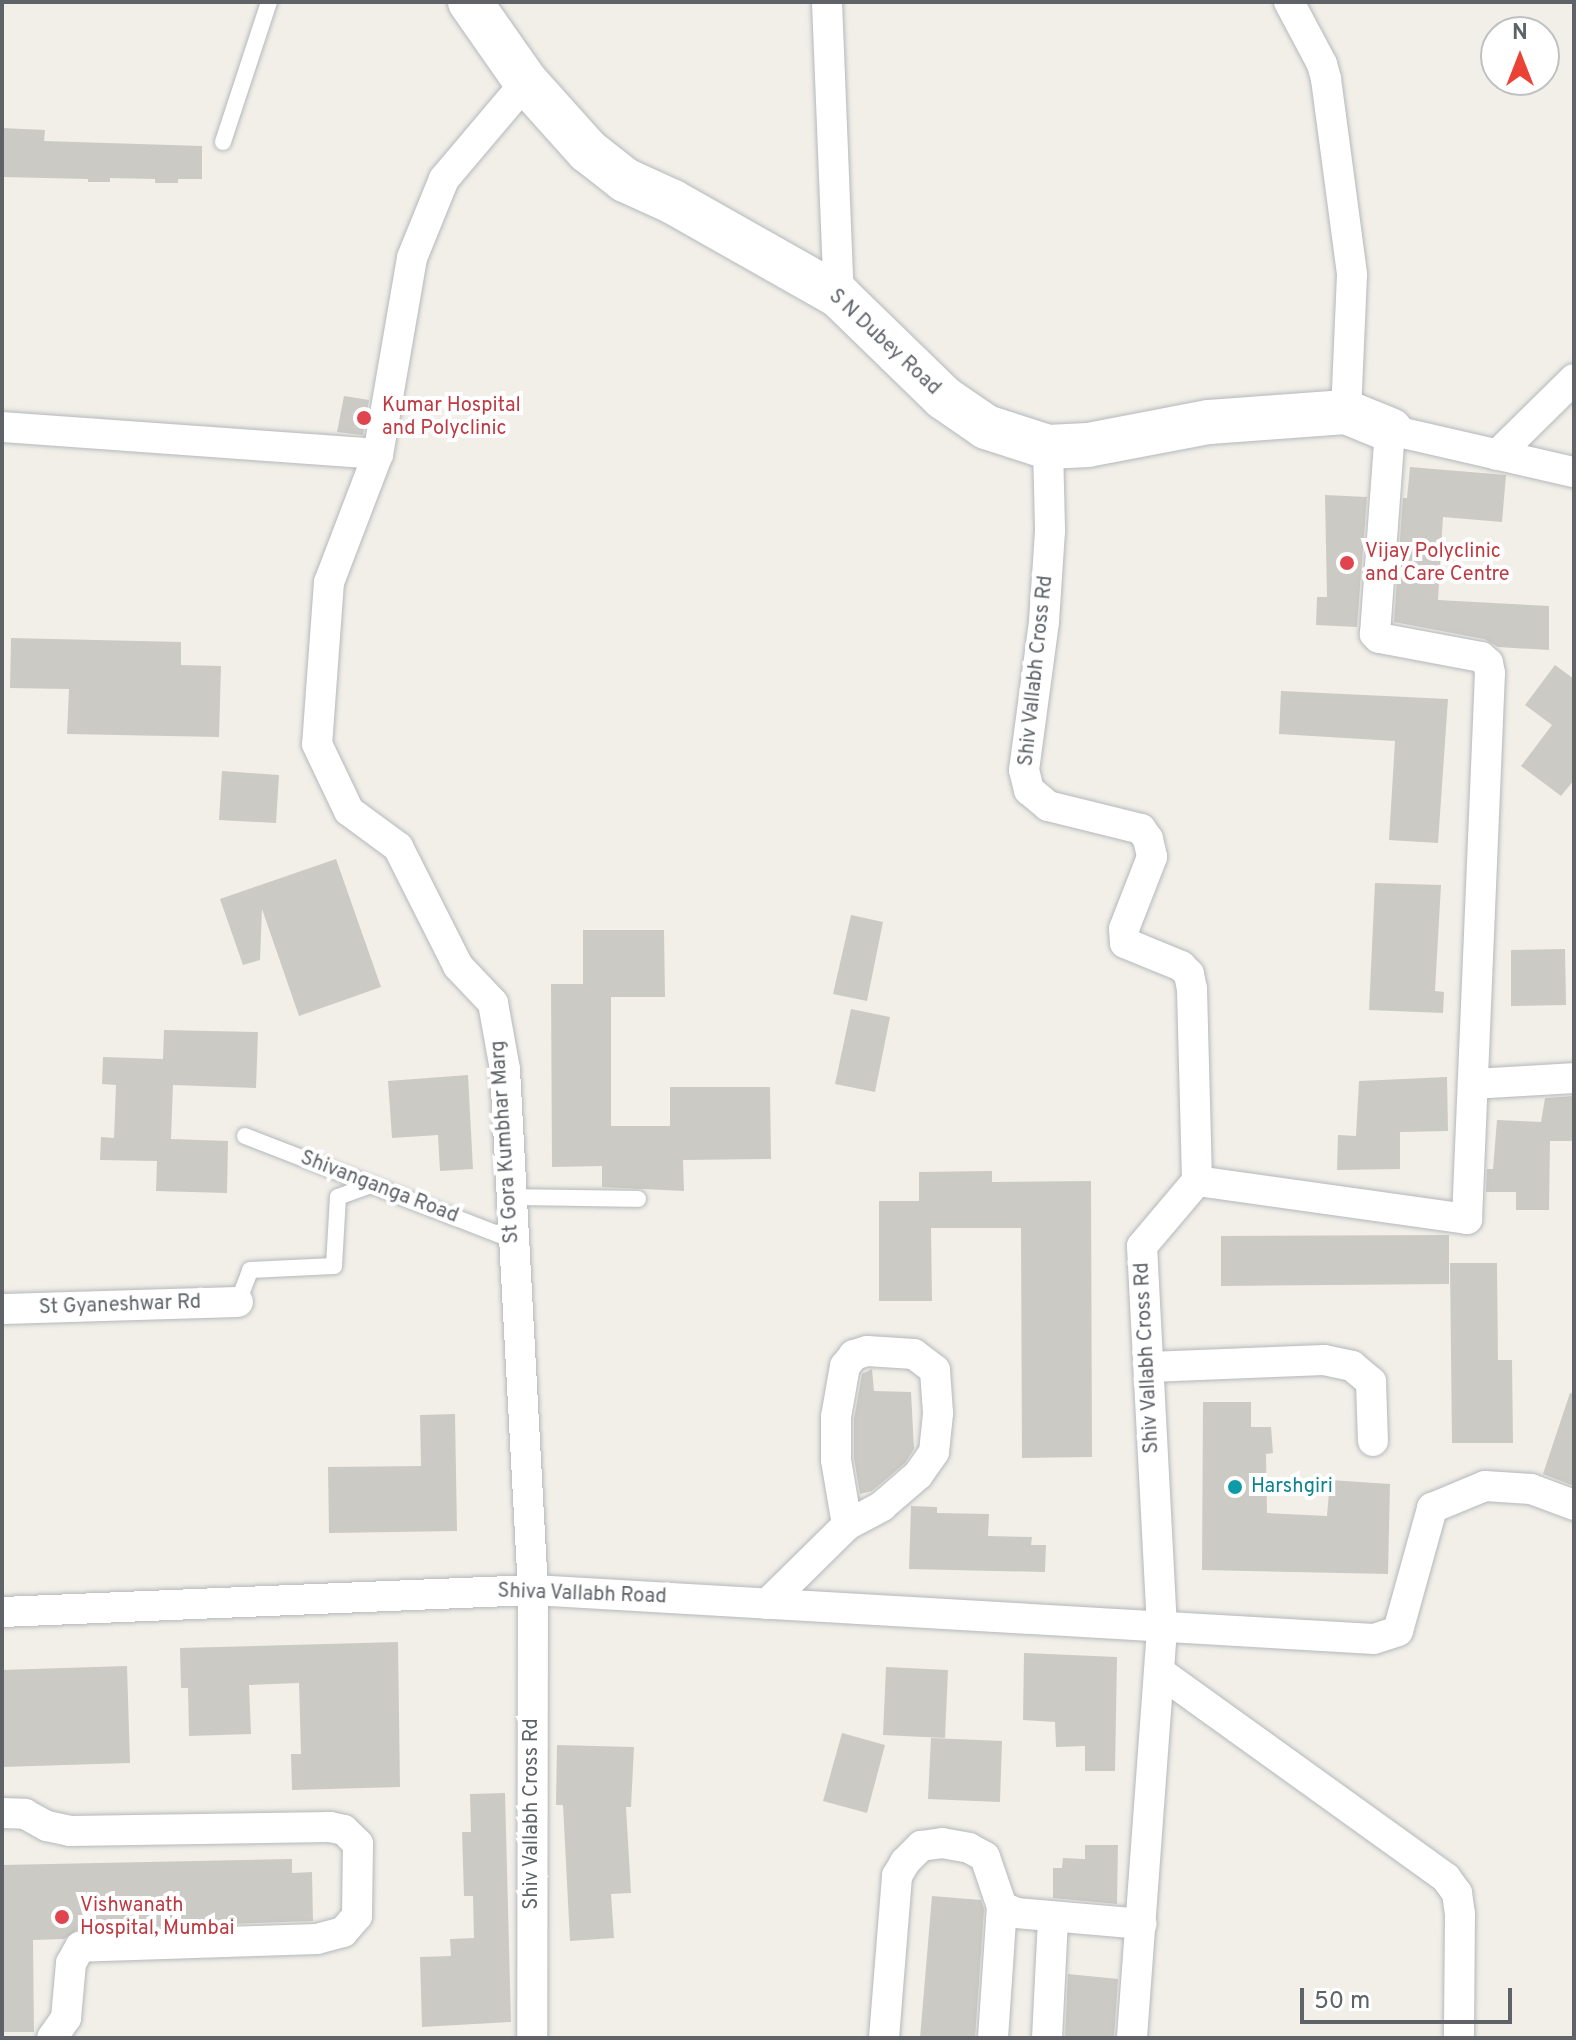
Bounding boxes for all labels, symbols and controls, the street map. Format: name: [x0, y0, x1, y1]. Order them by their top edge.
north arrow: [1480, 16, 1560, 96]
text: N: [1512, 20, 1528, 47]
street label: S N Dubey Road: [823, 285, 945, 401]
place label: Kumar Hospital and Polyclinic: [382, 394, 521, 441]
marker: Kumar Hospital and Polyclinic: [353, 407, 375, 429]
place label: Vijay Polyclinic and Care Centre: [1365, 540, 1509, 587]
marker: Vijay Polyclinic and Care Centre: [1336, 552, 1358, 574]
street label: Shiv Vallabh Cross Rd: [1015, 574, 1059, 768]
street label: St Gora Kumbhar Marg: [487, 1040, 525, 1244]
street label: Shivanganga Road: [297, 1147, 461, 1229]
street label: Shiv Vallabh Cross Rd: [1131, 1261, 1165, 1455]
street label: St Gyaneshwar Rd: [38, 1291, 202, 1321]
place label: Harshgiri: [1251, 1475, 1333, 1499]
marker: Harshgiri: [1226, 1478, 1244, 1496]
street label: Shiva Vallabh Road: [497, 1580, 667, 1610]
street label: Shiv Vallabh Cross Rd: [520, 1718, 544, 1910]
place label: Vishwanath Hospital, Mumbai: [80, 1894, 235, 1941]
marker: Vishwanath Hospital, Mumbai: [51, 1906, 73, 1928]
scale bar: [1304, 1972, 1516, 2022]
text: 50 m: [1314, 1987, 1370, 2017]

